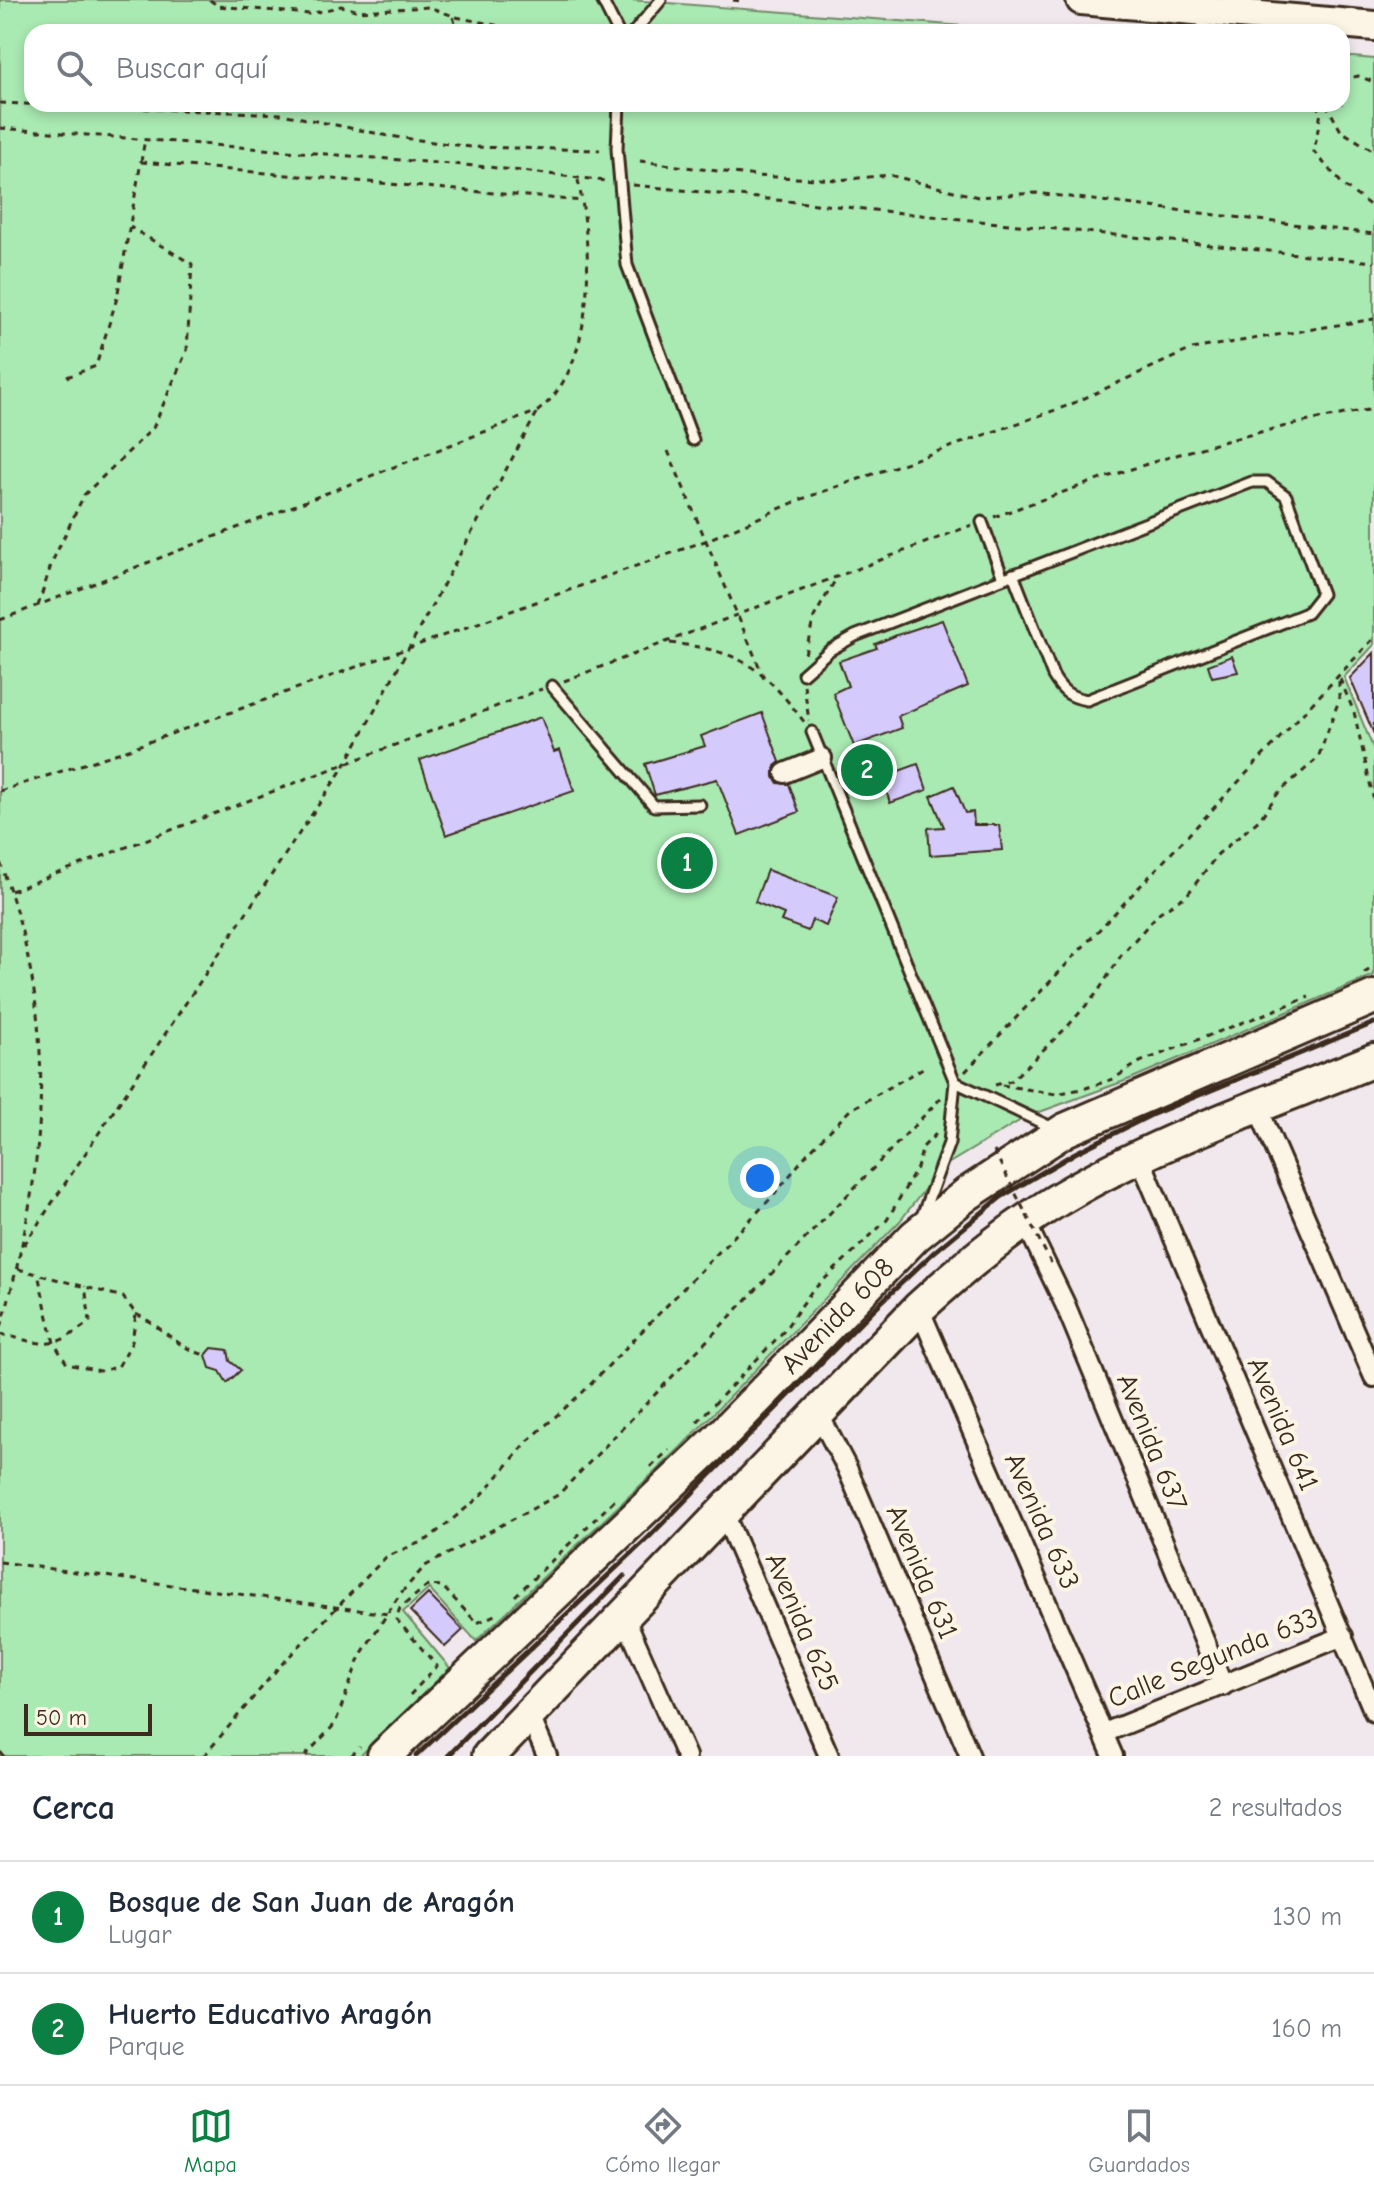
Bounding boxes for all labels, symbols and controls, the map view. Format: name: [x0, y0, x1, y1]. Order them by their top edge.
search box: [24, 24, 1350, 112]
icon: search: [52, 46, 96, 90]
text: Buscar aquí: [116, 51, 267, 86]
pin: 2: [841, 740, 893, 800]
pin: 1: [661, 833, 713, 893]
your location: [740, 1158, 780, 1198]
street label: Avenida 608: [774, 1251, 901, 1380]
street label: Avenida 641: [1241, 1353, 1325, 1495]
street label: Avenida 637: [1110, 1369, 1194, 1515]
street label: Avenida 633: [998, 1448, 1086, 1594]
street label: Avenida 631: [879, 1500, 965, 1644]
street label: Avenida 625: [759, 1548, 845, 1696]
street label: Calle Segunda 633: [1103, 1601, 1323, 1715]
scale bar: [24, 1700, 152, 1736]
text: 50 m: [36, 1705, 87, 1731]
text: Cerca: [32, 1788, 115, 1828]
text: 2 resultados: [1209, 1793, 1342, 1823]
text: Bosque de San Juan de Aragón: [108, 1885, 515, 1920]
text: 1: [53, 1902, 63, 1932]
text: 130 m: [1273, 1902, 1342, 1932]
text: Lugar: [108, 1920, 172, 1950]
text: Huerto Educativo Aragón: [108, 1997, 432, 2032]
text: 2: [52, 2014, 64, 2044]
text: 160 m: [1272, 2014, 1342, 2044]
text: Parque: [108, 2032, 185, 2062]
tab: Mapa: [184, 2104, 237, 2178]
tab: Cómo llegar: [605, 2104, 720, 2178]
tab: Guardados: [1088, 2104, 1190, 2178]

